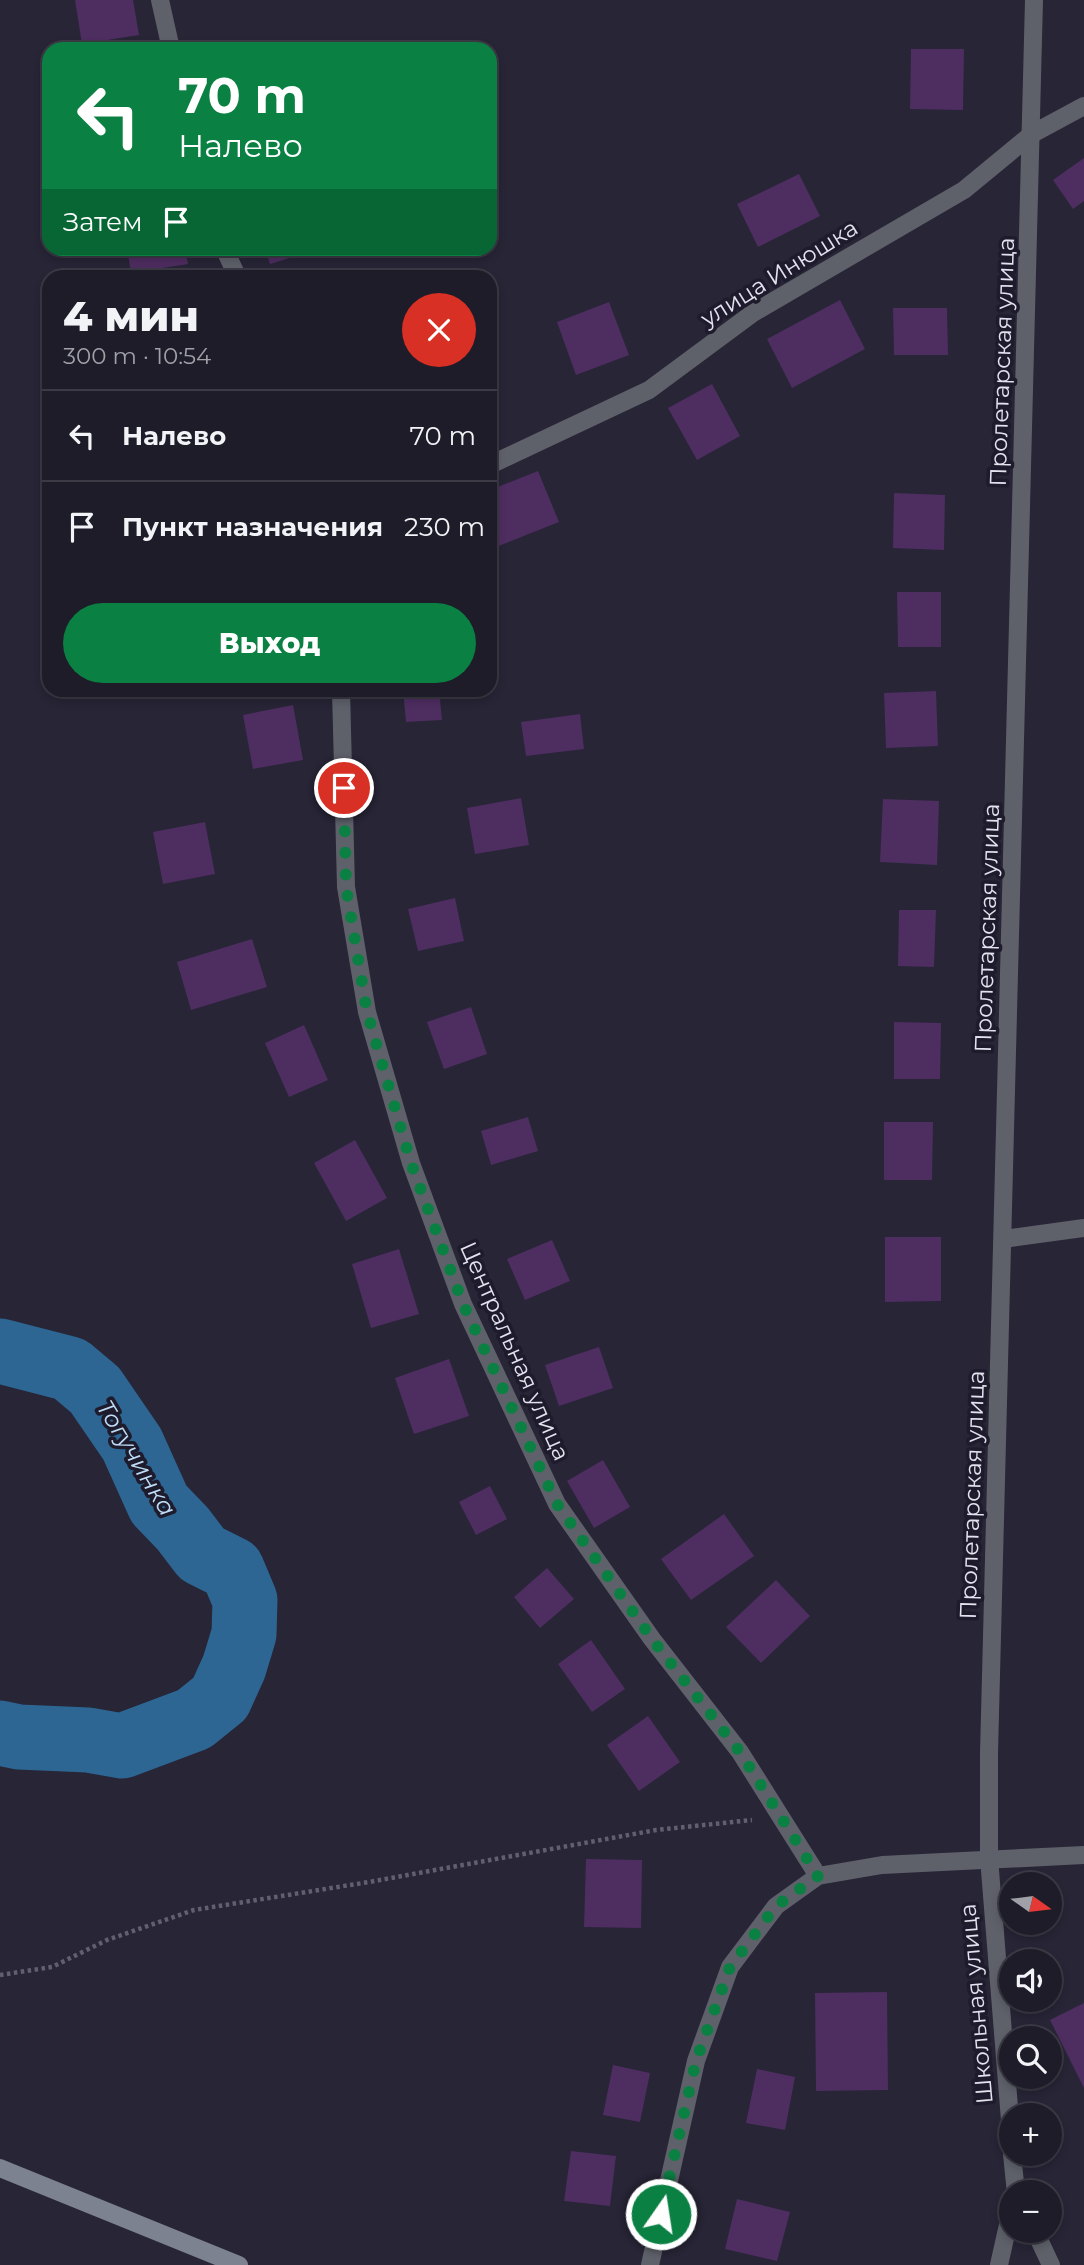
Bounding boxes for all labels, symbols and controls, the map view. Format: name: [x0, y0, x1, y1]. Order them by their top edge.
text: 70 m: [178, 66, 306, 125]
icon: left: [63, 70, 154, 161]
text: Налево: [178, 126, 303, 165]
icon: arrive: [157, 203, 195, 241]
text: Затем: [63, 206, 143, 238]
street label: улица Инюшка: [694, 213, 863, 333]
street label: Пролетарская улица: [984, 237, 1020, 487]
text: 4 мин: [63, 290, 199, 342]
button: close: [402, 293, 476, 367]
text: 300 m · 10:54: [63, 342, 211, 370]
icon: left: [63, 417, 101, 455]
text: Налево: [122, 420, 226, 452]
text: 70 m: [410, 420, 476, 452]
icon: arrive: [63, 508, 101, 546]
text: Пункт назначения: [122, 511, 383, 543]
text: 230 m: [404, 511, 485, 543]
button: Выход: [63, 603, 476, 683]
pin: [314, 758, 374, 818]
icon: arrive: [325, 769, 363, 807]
street label: Пролетарская улица: [969, 803, 1005, 1053]
street label: Центральная улица: [454, 1237, 576, 1465]
street label: Пролетарская улица: [954, 1370, 990, 1620]
water label: Тогучинка: [91, 1395, 182, 1521]
north arrow: [999, 1872, 1062, 1936]
map controls: [999, 1872, 1062, 2243]
street label: Школьная улица: [953, 1903, 999, 2105]
button: sound: [999, 1949, 1062, 2012]
button: search: [999, 2026, 1062, 2089]
button: +: [999, 2103, 1062, 2166]
position arrow: [624, 2177, 698, 2251]
button: −: [999, 2180, 1062, 2243]

